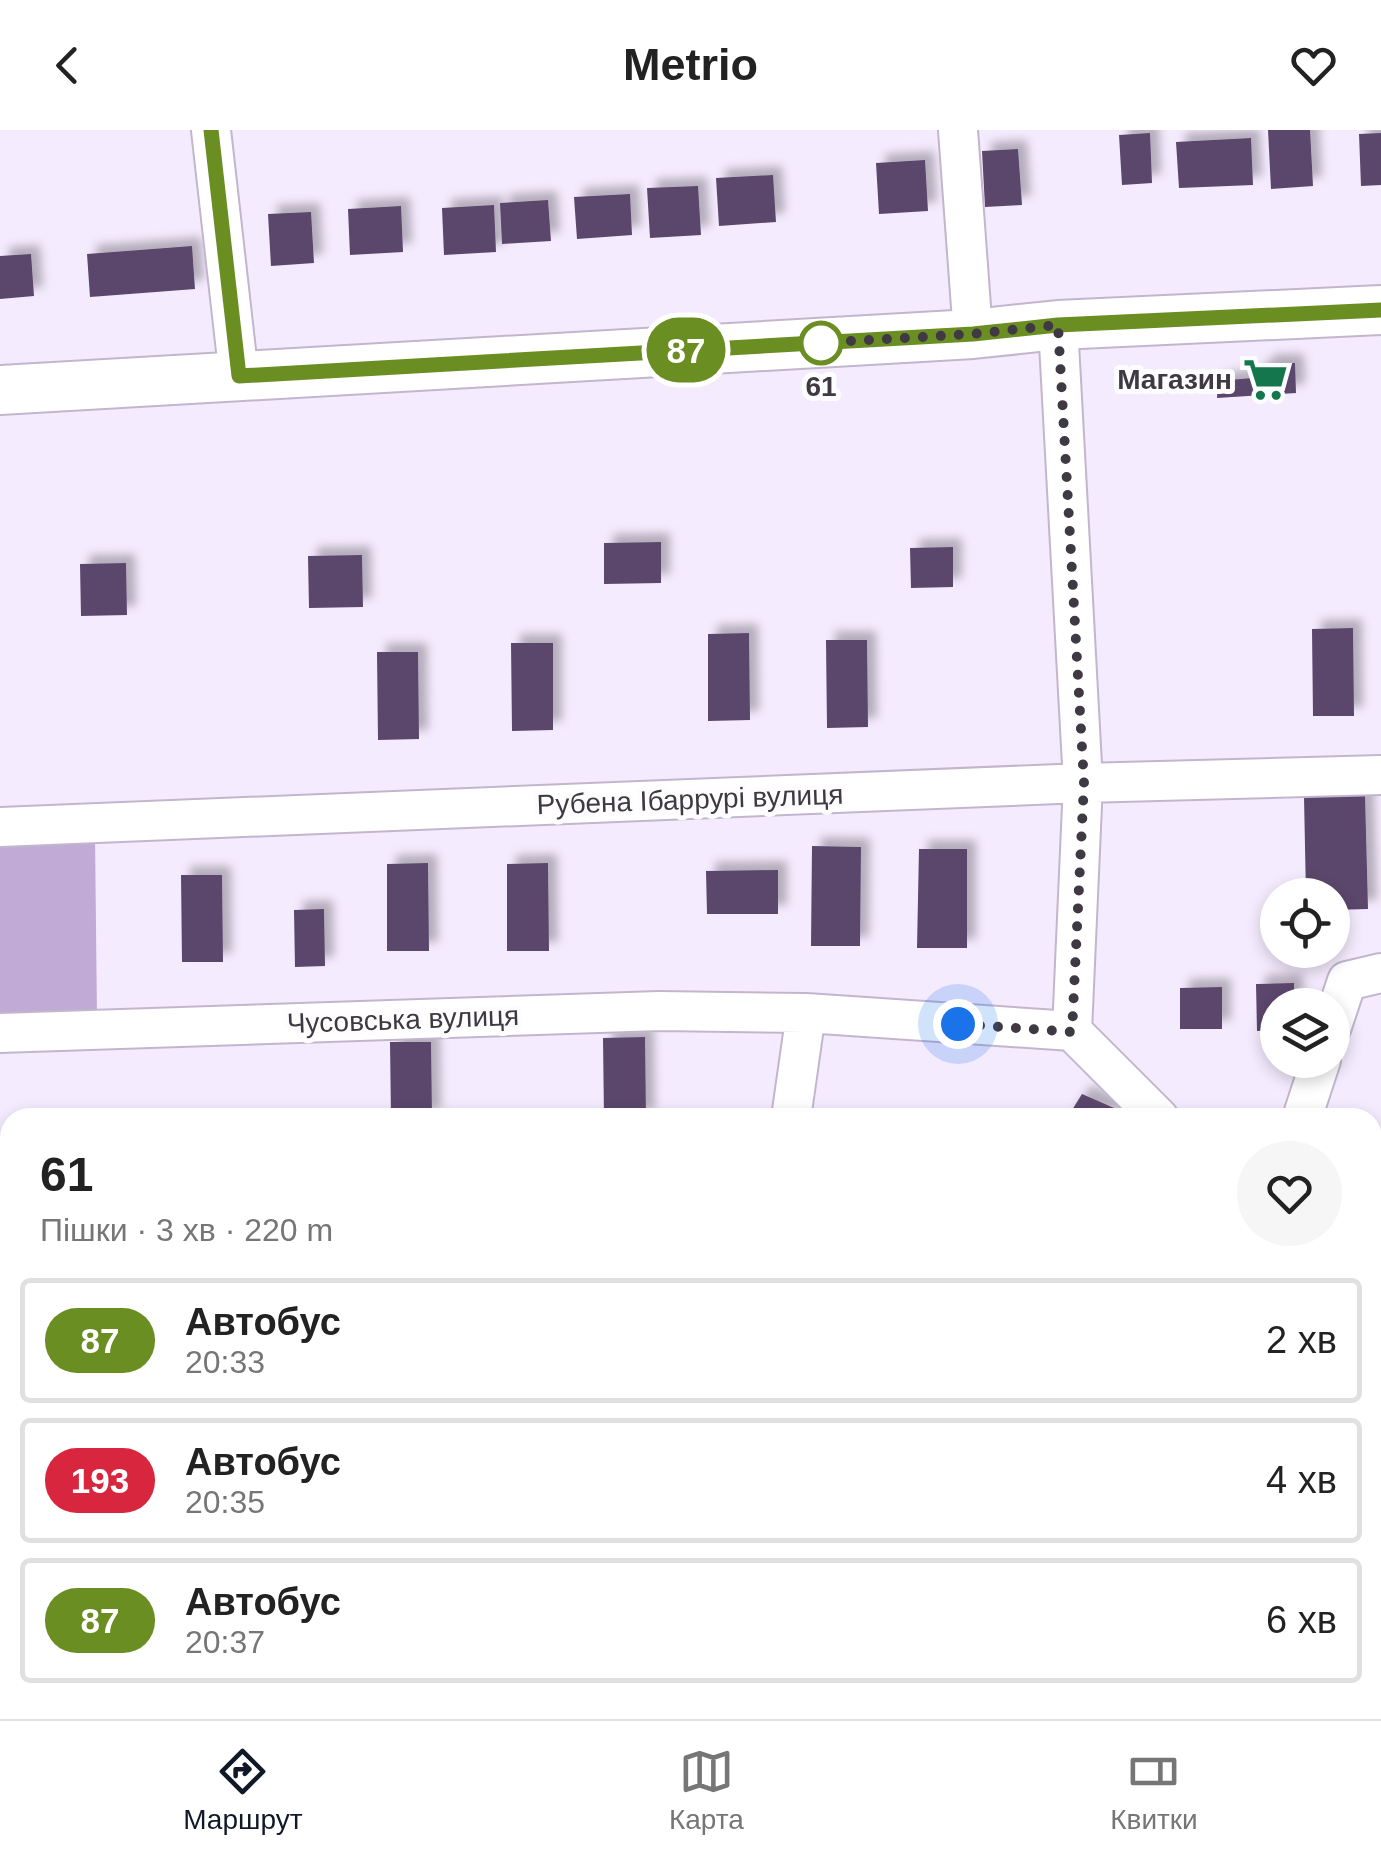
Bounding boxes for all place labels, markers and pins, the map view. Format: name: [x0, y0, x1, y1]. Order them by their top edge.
marker: 61: [800, 322, 842, 364]
supermarket icon: Магазин: [1241, 355, 1289, 403]
place label: Магазин: [1117, 364, 1232, 395]
place label: 61: [805, 371, 837, 402]

